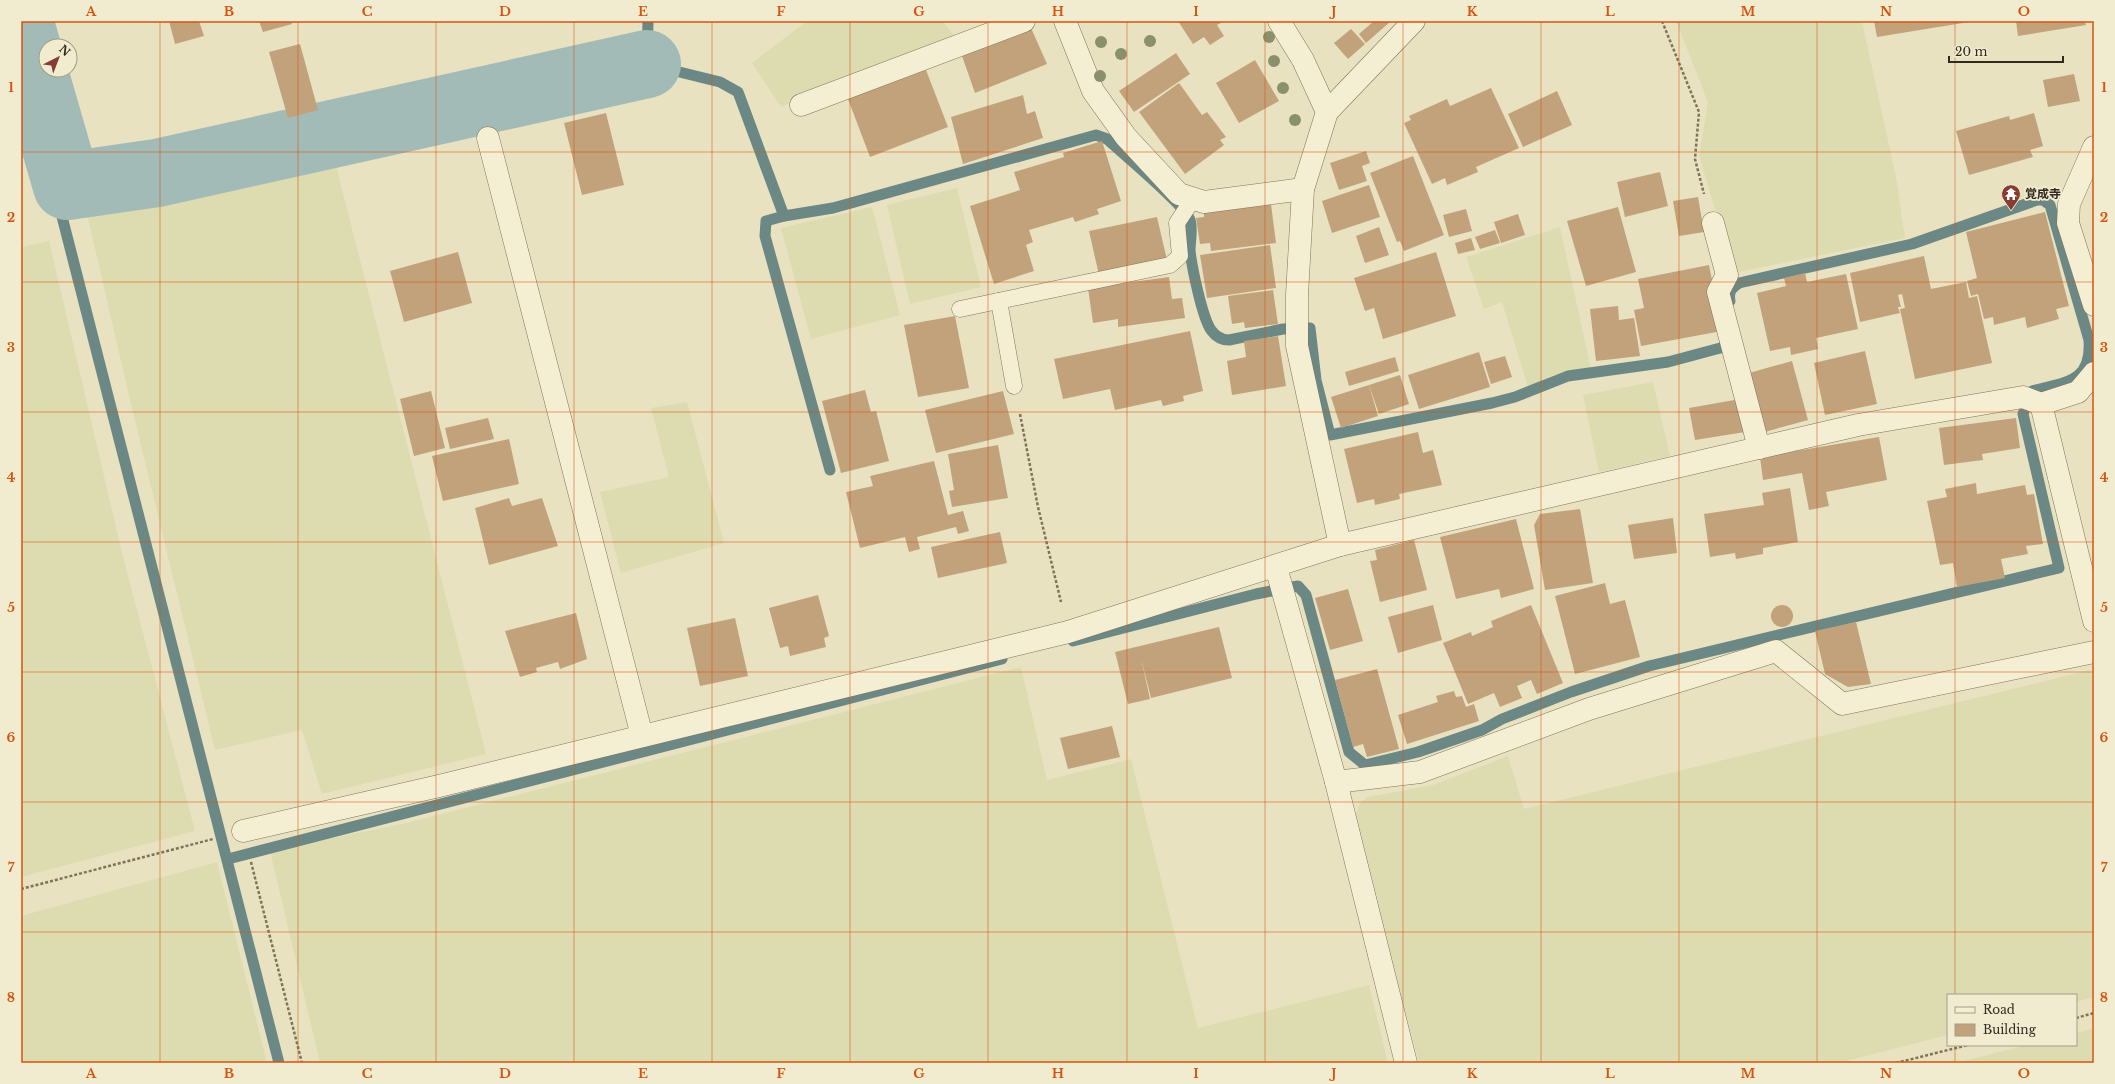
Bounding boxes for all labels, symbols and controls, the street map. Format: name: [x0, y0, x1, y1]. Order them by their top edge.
text: A: [85, 3, 97, 20]
text: B: [224, 3, 234, 20]
text: C: [362, 3, 373, 20]
text: D: [499, 3, 511, 20]
text: E: [638, 3, 648, 20]
text: F: [777, 3, 786, 20]
text: G: [913, 3, 925, 20]
text: H: [1052, 3, 1064, 20]
text: I: [1193, 3, 1199, 20]
text: J: [1328, 3, 1337, 20]
text: K: [1467, 3, 1478, 20]
text: L: [1605, 3, 1615, 20]
text: M: [1741, 3, 1756, 20]
text: N: [1880, 3, 1892, 20]
text: O: [2018, 3, 2030, 20]
north arrow: [38, 38, 78, 78]
scale bar: [1949, 38, 2063, 64]
text: N: [56, 42, 74, 60]
text: 20 m: [1955, 44, 1987, 59]
text: 1: [8, 79, 14, 96]
text: 1: [2101, 79, 2107, 96]
temple icon: 覚成寺: [2000, 183, 2022, 211]
place label: 覚成寺: [2025, 186, 2061, 201]
text: 2: [7, 209, 15, 226]
text: 2: [2100, 209, 2108, 226]
text: 3: [7, 339, 15, 356]
text: 3: [2100, 339, 2108, 356]
text: 4: [7, 469, 16, 486]
text: 4: [2100, 469, 2109, 486]
text: 5: [7, 599, 15, 616]
text: 5: [2100, 599, 2108, 616]
text: 6: [7, 729, 16, 746]
text: 6: [2100, 729, 2109, 746]
text: 7: [8, 859, 15, 876]
text: 7: [2101, 859, 2108, 876]
text: 8: [7, 989, 15, 1006]
text: 8: [2100, 989, 2108, 1006]
legend: [1947, 994, 2077, 1046]
text: Road: [1983, 1002, 2015, 1017]
text: Building: [1983, 1022, 2037, 1037]
text: A: [85, 1065, 97, 1082]
text: B: [224, 1065, 234, 1082]
text: C: [362, 1065, 373, 1082]
text: D: [499, 1065, 511, 1082]
text: E: [638, 1065, 648, 1082]
text: F: [777, 1065, 786, 1082]
text: G: [913, 1065, 925, 1082]
text: H: [1052, 1065, 1064, 1082]
text: I: [1193, 1065, 1199, 1082]
text: J: [1328, 1065, 1337, 1082]
text: K: [1467, 1065, 1478, 1082]
text: L: [1605, 1065, 1615, 1082]
text: M: [1741, 1065, 1756, 1082]
text: N: [1880, 1065, 1892, 1082]
text: O: [2018, 1065, 2030, 1082]

